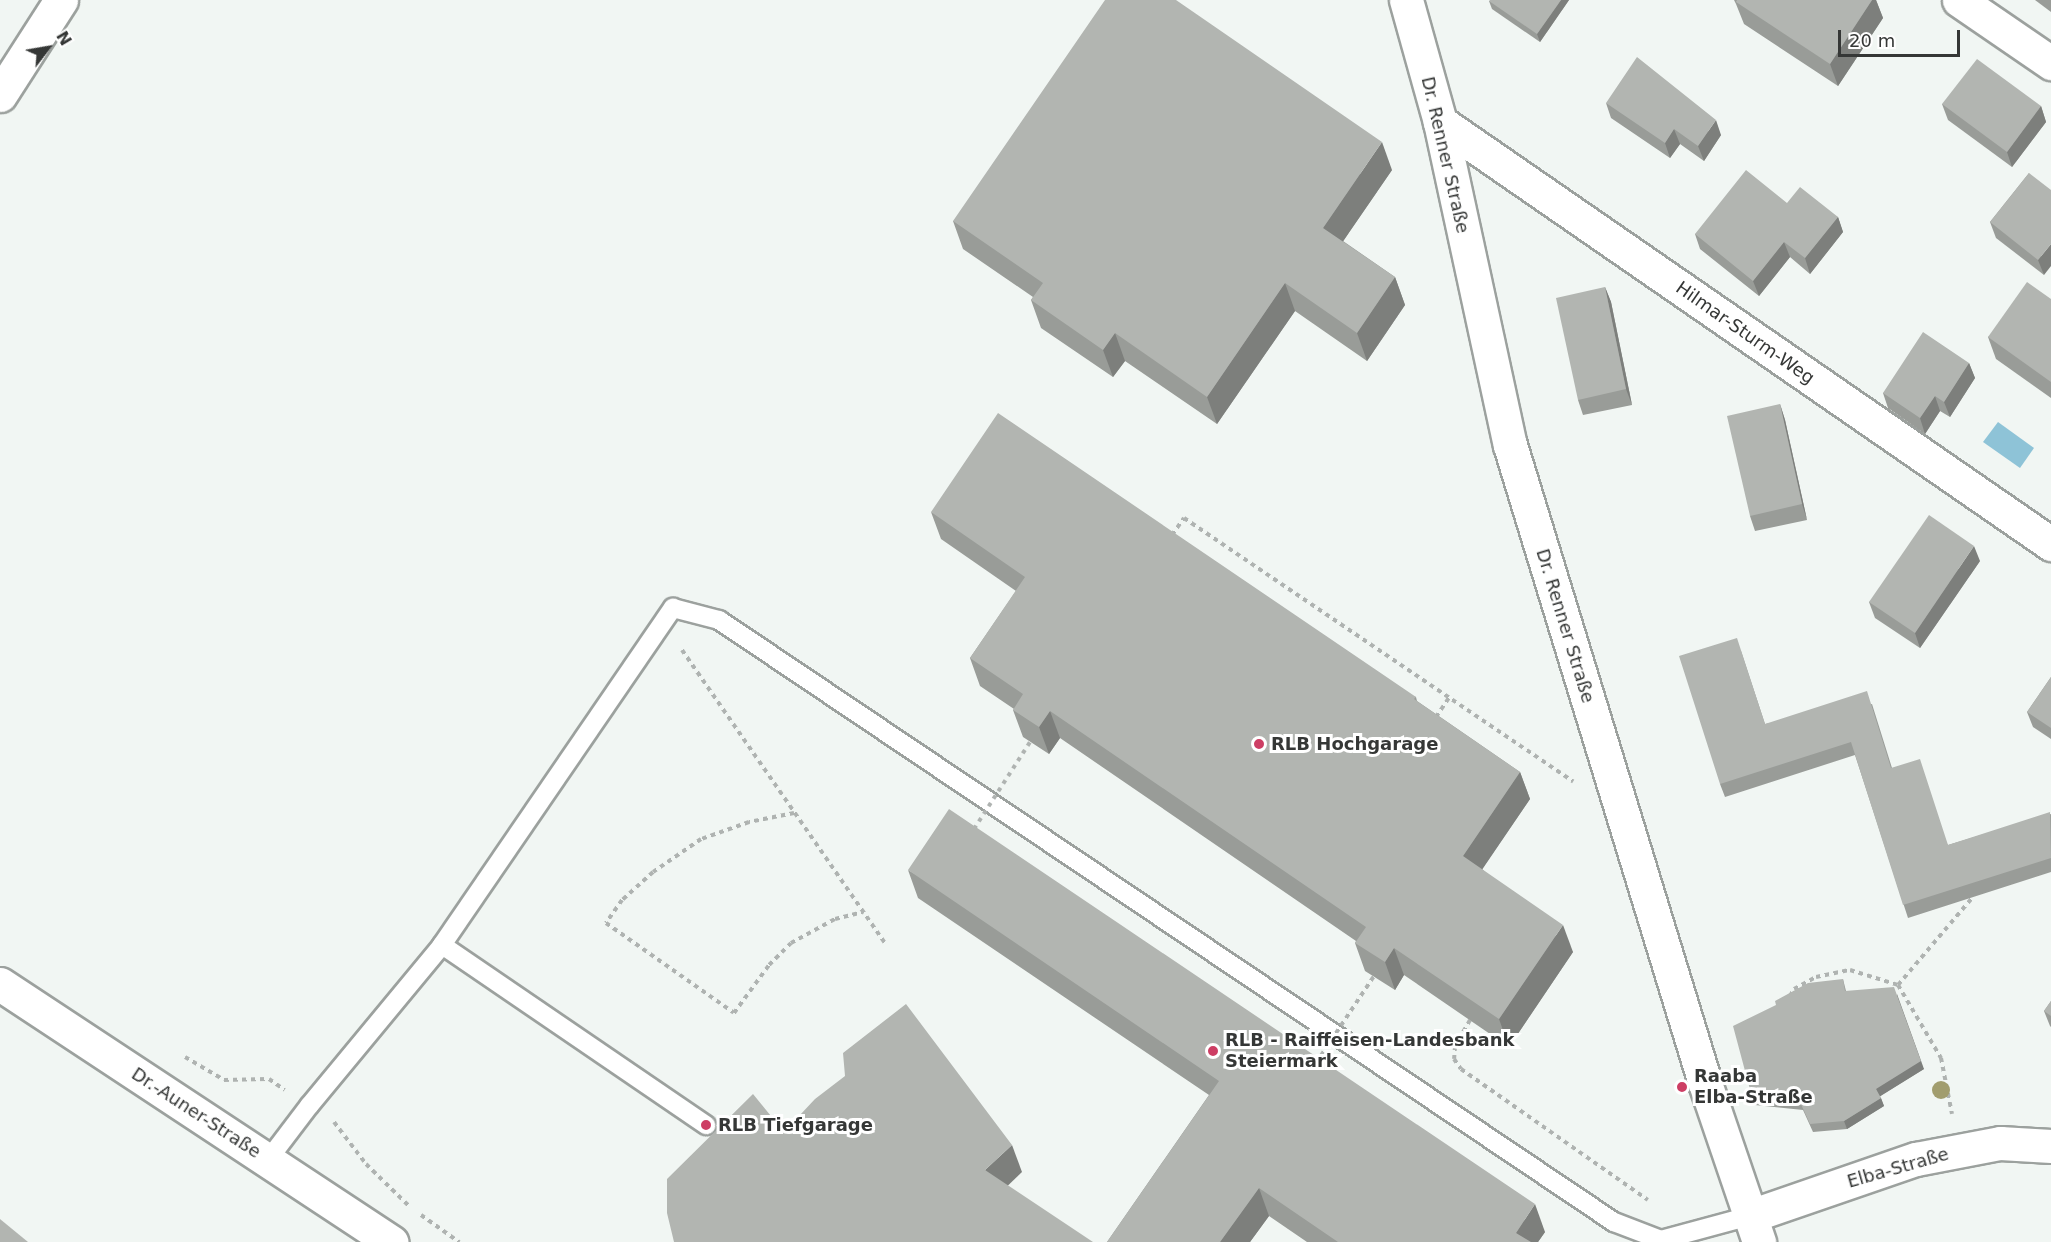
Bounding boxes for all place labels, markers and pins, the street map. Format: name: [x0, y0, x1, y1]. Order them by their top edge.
place label: RLB Hochgarage: [1271, 733, 1438, 755]
marker: RLB Hochgarage: [1252, 737, 1266, 751]
place label: RLB - Raiffeisen-Landesbank Steiermark: [1225, 1030, 1514, 1072]
marker: RLB - Raiffeisen-Landesbank Steiermark: [1206, 1044, 1220, 1058]
place label: Raaba Elba-Straße: [1694, 1066, 1813, 1108]
marker: Raaba Elba-Straße: [1675, 1080, 1689, 1094]
place label: RLB Tiefgarage: [718, 1114, 873, 1136]
marker: RLB Tiefgarage: [699, 1118, 713, 1132]

